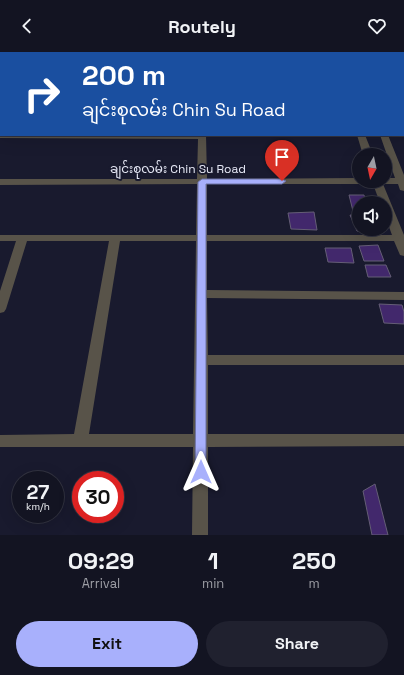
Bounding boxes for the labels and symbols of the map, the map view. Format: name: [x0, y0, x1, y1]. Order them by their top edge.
pin: [265, 140, 299, 181]
north arrow: [352, 148, 392, 188]
street label: ချင်းစုလမ်း Chin Su Road: [110, 160, 246, 179]
position arrow: [180, 451, 222, 493]
speed limit sign: 30: [72, 471, 124, 523]

